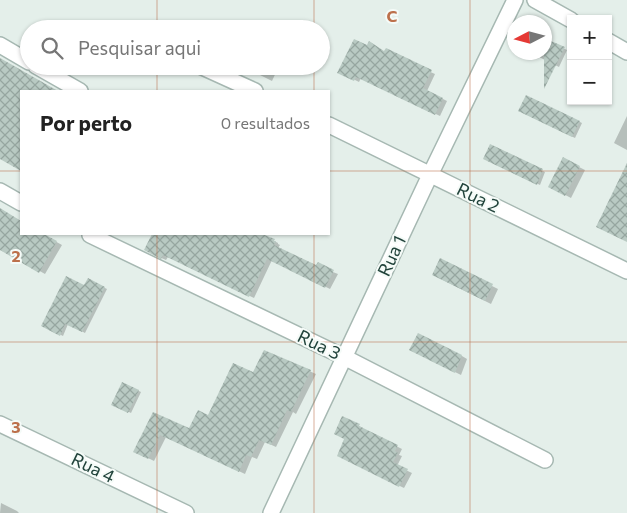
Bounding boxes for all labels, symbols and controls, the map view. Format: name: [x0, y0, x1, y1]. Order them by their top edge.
text: C: [387, 6, 398, 25]
north arrow: [507, 15, 552, 60]
map controls: [567, 15, 612, 105]
button: +: [567, 15, 612, 60]
search box: [20, 20, 330, 75]
icon: search: [38, 34, 66, 62]
text: Pesquisar aqui: [78, 36, 201, 59]
button: −: [567, 60, 612, 105]
text: Por perto: [40, 110, 132, 135]
text: 0 resultados: [221, 113, 310, 132]
street label: Rua 2: [453, 177, 503, 217]
street label: Rua 1: [372, 232, 410, 280]
text: 2: [11, 246, 21, 265]
street label: Rua 3: [294, 324, 345, 364]
text: 3: [11, 417, 21, 436]
street label: Rua 4: [68, 447, 119, 487]

